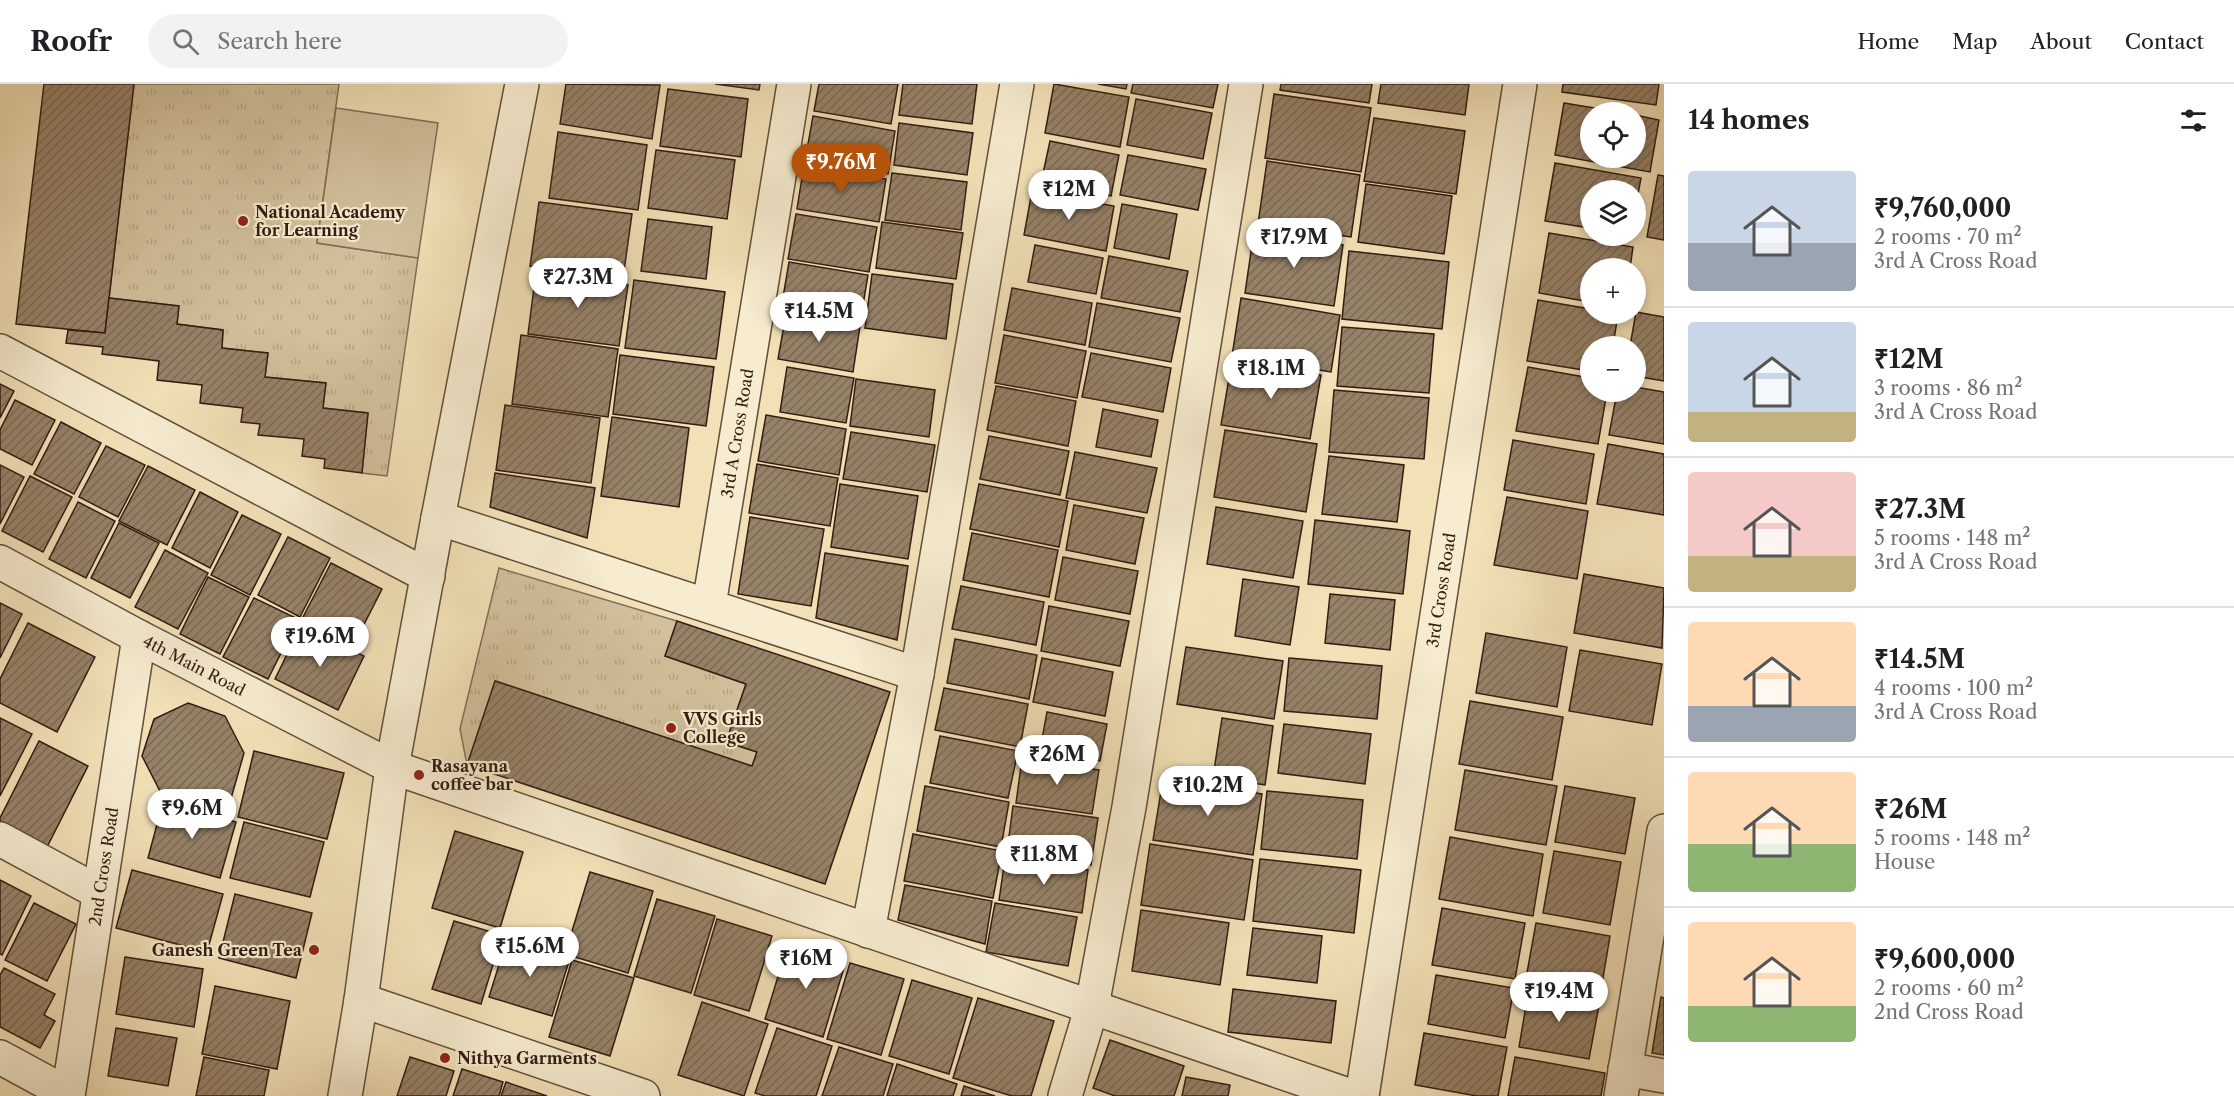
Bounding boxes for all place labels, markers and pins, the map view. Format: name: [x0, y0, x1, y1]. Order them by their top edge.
pin: ₹9.76M: [792, 143, 890, 194]
pin: ₹12M: [1033, 170, 1105, 221]
place label: National Academy for Learning: [255, 202, 406, 240]
marker: National Academy for Learning: [236, 214, 250, 228]
pin: ₹17.9M: [1245, 218, 1343, 269]
pin: ₹27.3M: [529, 258, 627, 309]
pin: ₹14.5M: [770, 292, 868, 343]
pin: ₹18.1M: [1222, 349, 1320, 400]
pin: ₹19.6M: [271, 617, 369, 668]
place label: VVS Girls College: [682, 709, 762, 747]
marker: VVS Girls College: [664, 721, 678, 735]
pin: ₹26M: [1021, 735, 1093, 786]
place label: Rasayana coffee bar: [431, 756, 513, 794]
pin: ₹10.2M: [1159, 766, 1257, 817]
marker: Rasayana coffee bar: [412, 768, 426, 782]
pin: ₹9.6M: [150, 789, 234, 840]
pin: ₹11.8M: [995, 835, 1093, 886]
pin: ₹15.6M: [481, 927, 579, 978]
pin: ₹16M: [770, 939, 842, 990]
place label: Ganesh Green Tea: [152, 940, 303, 960]
marker: Ganesh Green Tea: [307, 943, 321, 957]
pin: ₹19.4M: [1510, 972, 1608, 1023]
place label: Nithya Garments: [457, 1048, 597, 1068]
marker: Nithya Garments: [438, 1051, 452, 1065]

